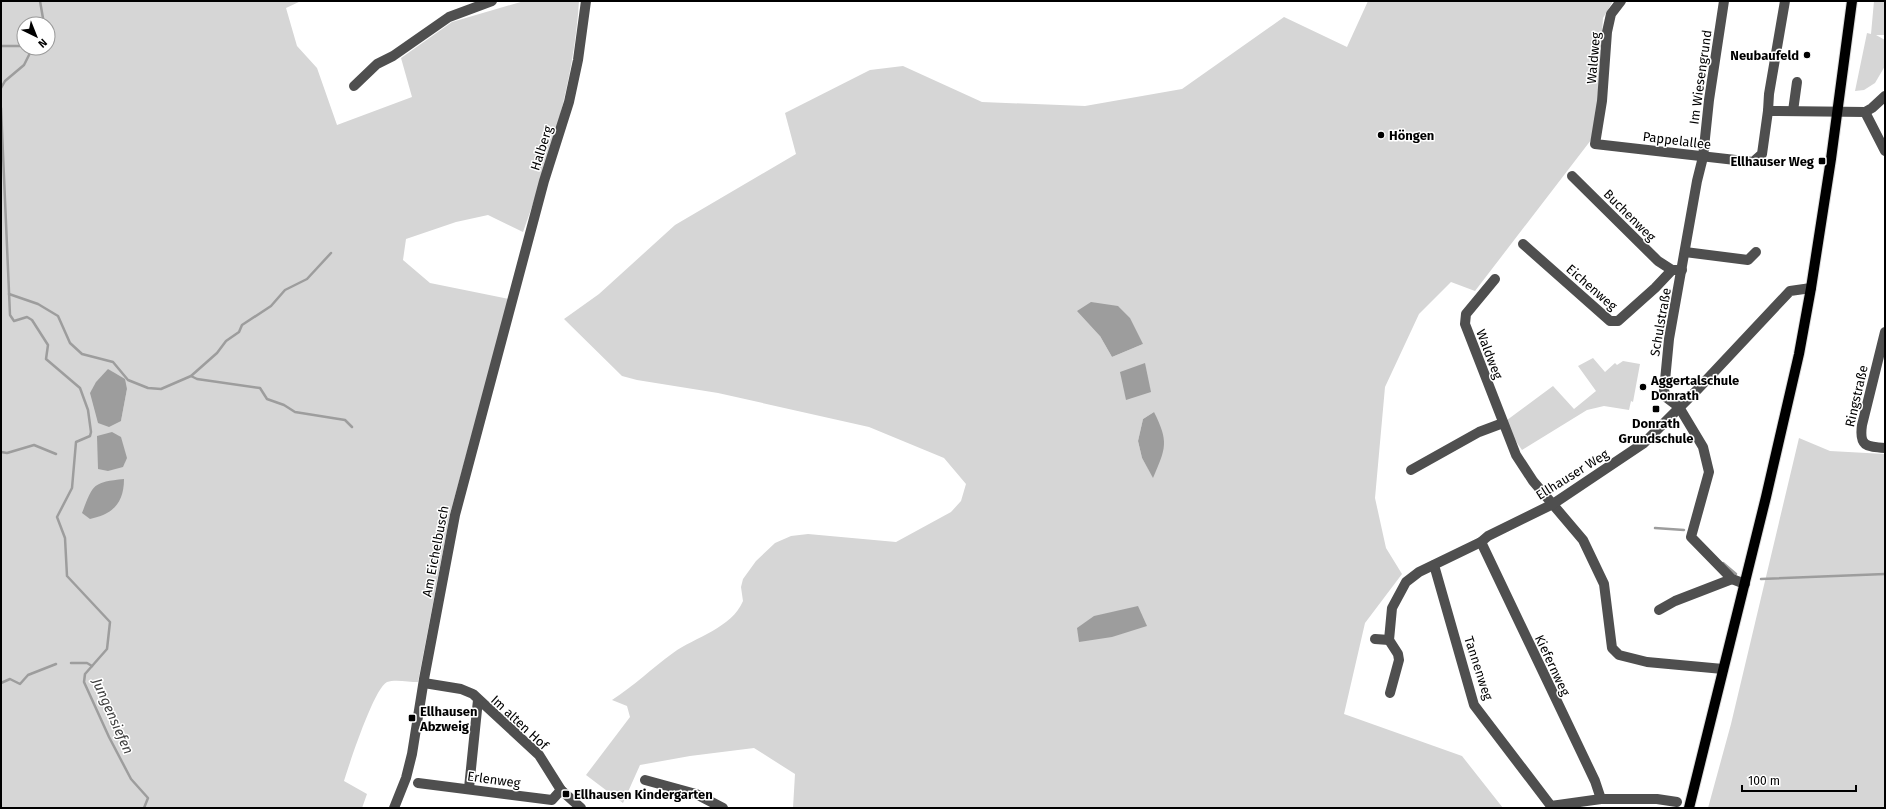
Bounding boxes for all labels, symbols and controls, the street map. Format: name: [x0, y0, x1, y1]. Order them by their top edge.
north arrow: [16, 16, 56, 56]
street label: Im Wiesengrund: [1686, 29, 1715, 125]
street label: Waldweg: [1584, 31, 1603, 85]
text: N: [35, 36, 50, 50]
place label: Neubaufeld: [1730, 48, 1799, 63]
marker: Neubaufeld: [1802, 50, 1812, 60]
street label: Halberg: [527, 124, 556, 172]
place label: Höngen: [1389, 128, 1434, 143]
street label: Pappelallee: [1642, 129, 1712, 152]
marker: Höngen: [1376, 130, 1386, 140]
place label: Ellhauser Weg: [1731, 154, 1815, 169]
marker: Ellhauser Weg: [1817, 156, 1827, 166]
street label: Buchenweg: [1601, 186, 1659, 245]
street label: Eichenweg: [1563, 261, 1620, 314]
street label: Schulstraße: [1647, 287, 1674, 358]
street label: Waldweg: [1473, 327, 1506, 381]
street label: Ringstraße: [1842, 364, 1871, 428]
place label: Aggertalschule Donrath: [1650, 373, 1739, 403]
marker: Aggertalschule Donrath: [1638, 382, 1648, 392]
marker: Donrath Grundschule: [1651, 404, 1661, 414]
place label: Donrath Grundschule: [1619, 416, 1693, 446]
street label: Ellhauser Weg: [1533, 446, 1612, 503]
street label: Am Eichelbusch: [419, 504, 452, 598]
street label: Kiefernweg: [1532, 632, 1573, 698]
street label: Tannenweg: [1461, 634, 1496, 702]
water label: Jungensiefen: [88, 675, 137, 757]
street label: Im alten Hof: [488, 692, 553, 754]
place label: Ellhausen Abzweig: [419, 704, 477, 734]
marker: Ellhausen Abzweig: [407, 713, 417, 723]
scale bar: [1742, 767, 1856, 793]
street label: Erlenweg: [466, 768, 522, 791]
text: 100 m: [1748, 774, 1780, 788]
place label: Ellhausen Kindergarten: [574, 787, 713, 802]
marker: Ellhausen Kindergarten: [561, 789, 571, 799]

